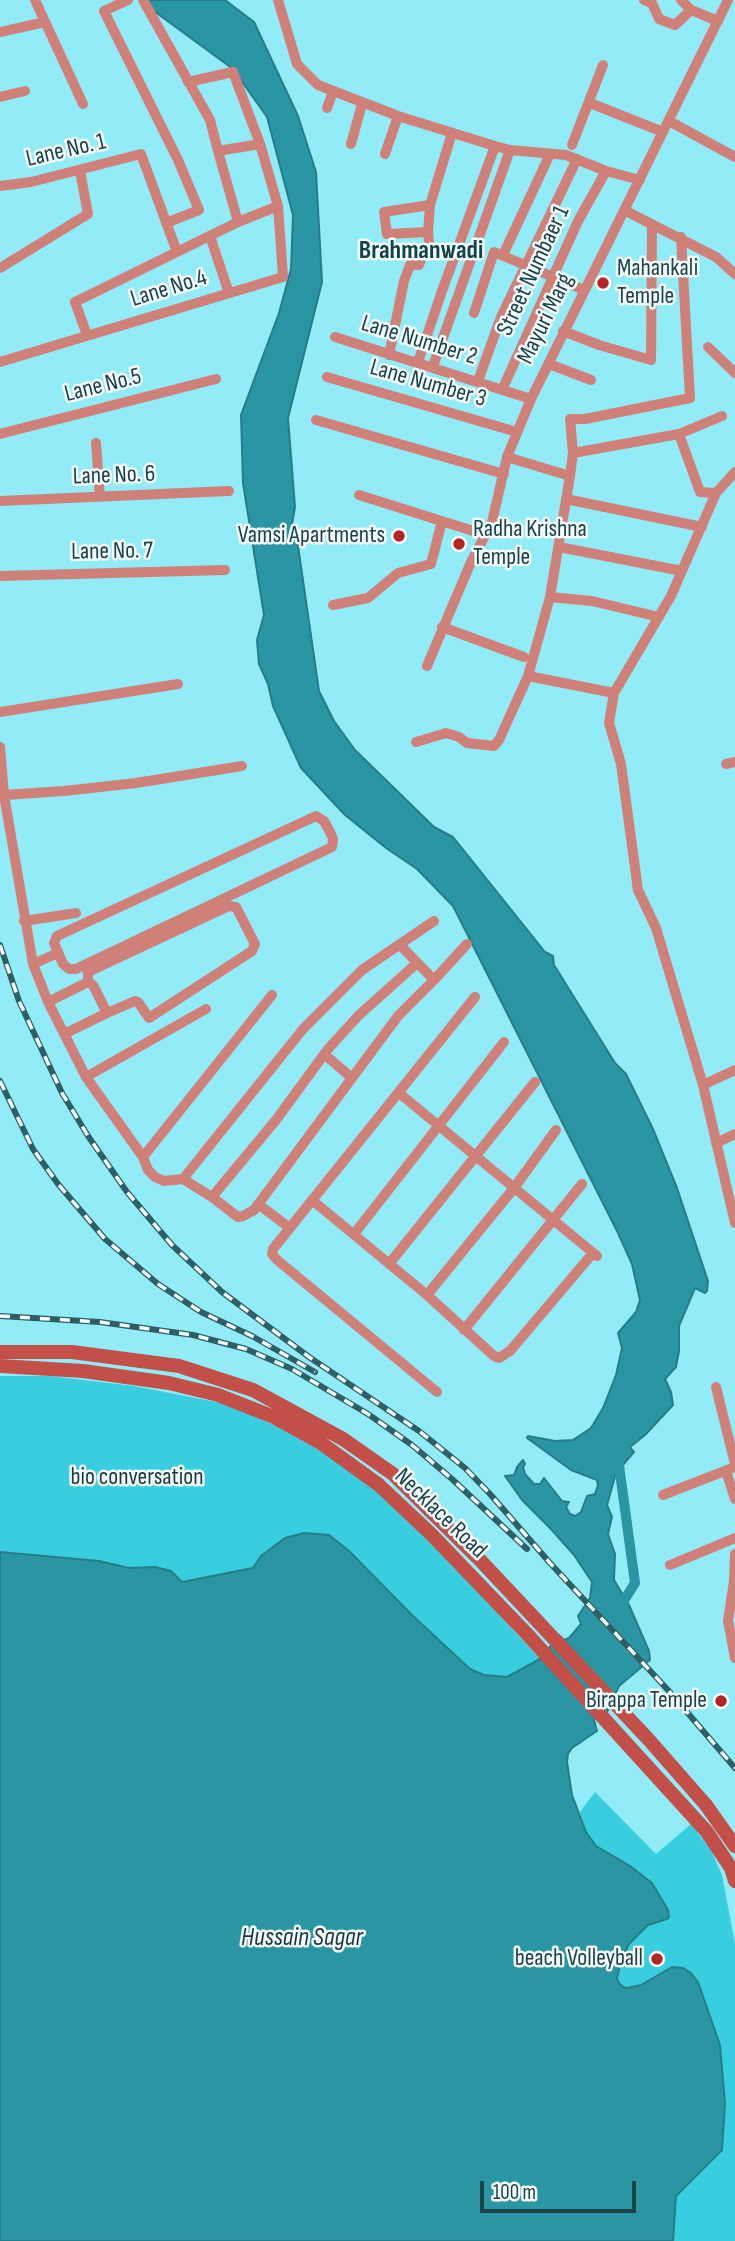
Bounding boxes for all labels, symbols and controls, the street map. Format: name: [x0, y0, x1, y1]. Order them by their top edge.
street label: Lane No. 1: [23, 128, 109, 174]
street label: Street Numbaer 1: [491, 201, 577, 341]
district label: Brahmanwadi: [359, 235, 483, 267]
place label: Mahankali Temple: [617, 255, 698, 311]
street label: Lane No.4: [127, 264, 211, 314]
street label: Mayuri Marg: [512, 269, 580, 369]
marker: Mahankali Temple: [595, 275, 611, 291]
street label: Lane Number 2: [358, 310, 480, 372]
street label: Lane Number 3: [366, 354, 490, 414]
street label: Lane No.5: [62, 363, 144, 409]
street label: Lane No. 6: [72, 460, 156, 492]
place label: Radha Krishna Temple: [473, 516, 587, 572]
place label: Vamsi Apartments: [238, 522, 385, 550]
marker: Vamsi Apartments: [391, 528, 407, 544]
marker: Radha Krishna Temple: [451, 536, 467, 552]
street label: Lane No. 7: [71, 537, 153, 567]
street label: Necklace Road: [388, 1463, 492, 1565]
park label: bio conversation: [71, 1464, 203, 1492]
place label: Birappa Temple: [586, 1687, 707, 1715]
marker: Birappa Temple: [713, 1693, 729, 1709]
water label: Hussain Sagar: [241, 1922, 363, 1954]
place label: beach Volleyball: [515, 1945, 643, 1973]
marker: beach Volleyball: [649, 1951, 665, 1967]
scale bar: [483, 2168, 639, 2212]
text: 100 m: [493, 2180, 536, 2205]

